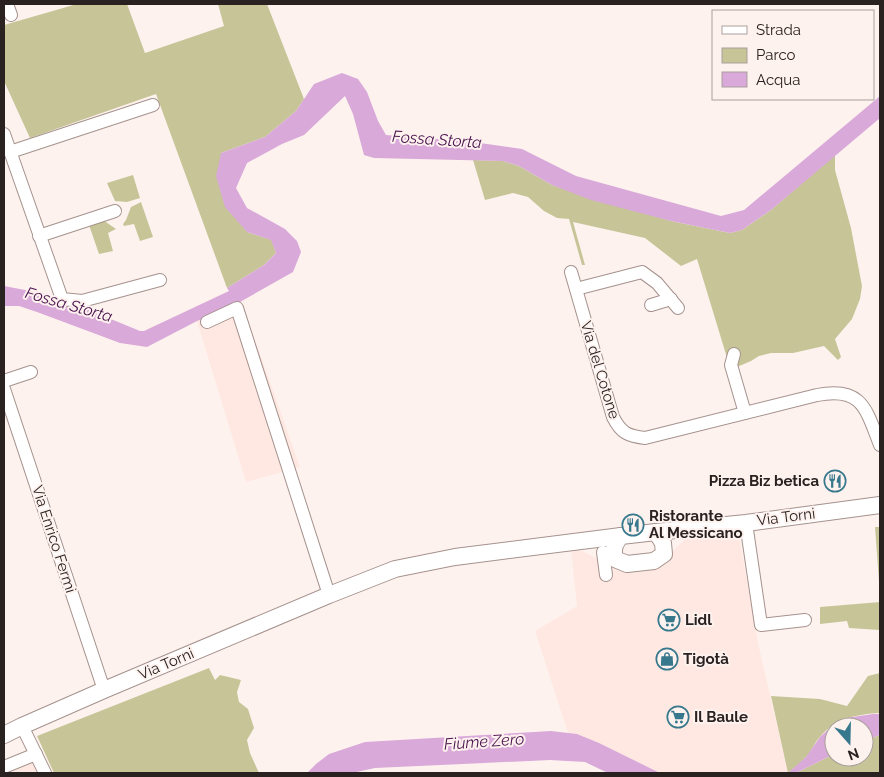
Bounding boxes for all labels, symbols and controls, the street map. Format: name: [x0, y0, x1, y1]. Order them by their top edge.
legend: [712, 10, 874, 100]
text: Strada: [756, 21, 801, 39]
text: Parco: [756, 46, 796, 64]
text: Acqua: [756, 71, 800, 89]
water label: Fossa Storta: [392, 127, 483, 152]
water label: Fossa Storta: [23, 283, 115, 326]
street label: Via del Cotone: [577, 319, 624, 421]
restaurant icon: Pizza Biz betica: [823, 469, 847, 493]
place label: Pizza Biz betica: [709, 472, 819, 490]
street label: Via Enrico Fermi: [28, 483, 80, 595]
street label: Via Torni: [756, 504, 816, 530]
place label: Ristorante Al Messicano: [649, 507, 743, 542]
restaurant icon: Ristorante Al Messicano: [621, 513, 645, 537]
supermarket icon: Lidl: [657, 608, 681, 632]
place label: Lidl: [685, 611, 712, 629]
street label: Via Torni: [135, 644, 197, 684]
shop icon: Tigotà: [655, 647, 679, 671]
place label: Tigotà: [683, 650, 729, 668]
supermarket icon: Il Baule: [666, 705, 690, 729]
place label: Il Baule: [694, 708, 748, 726]
north arrow: [824, 717, 874, 767]
water label: Fiume Zero: [443, 729, 525, 754]
text: N: [846, 745, 861, 764]

